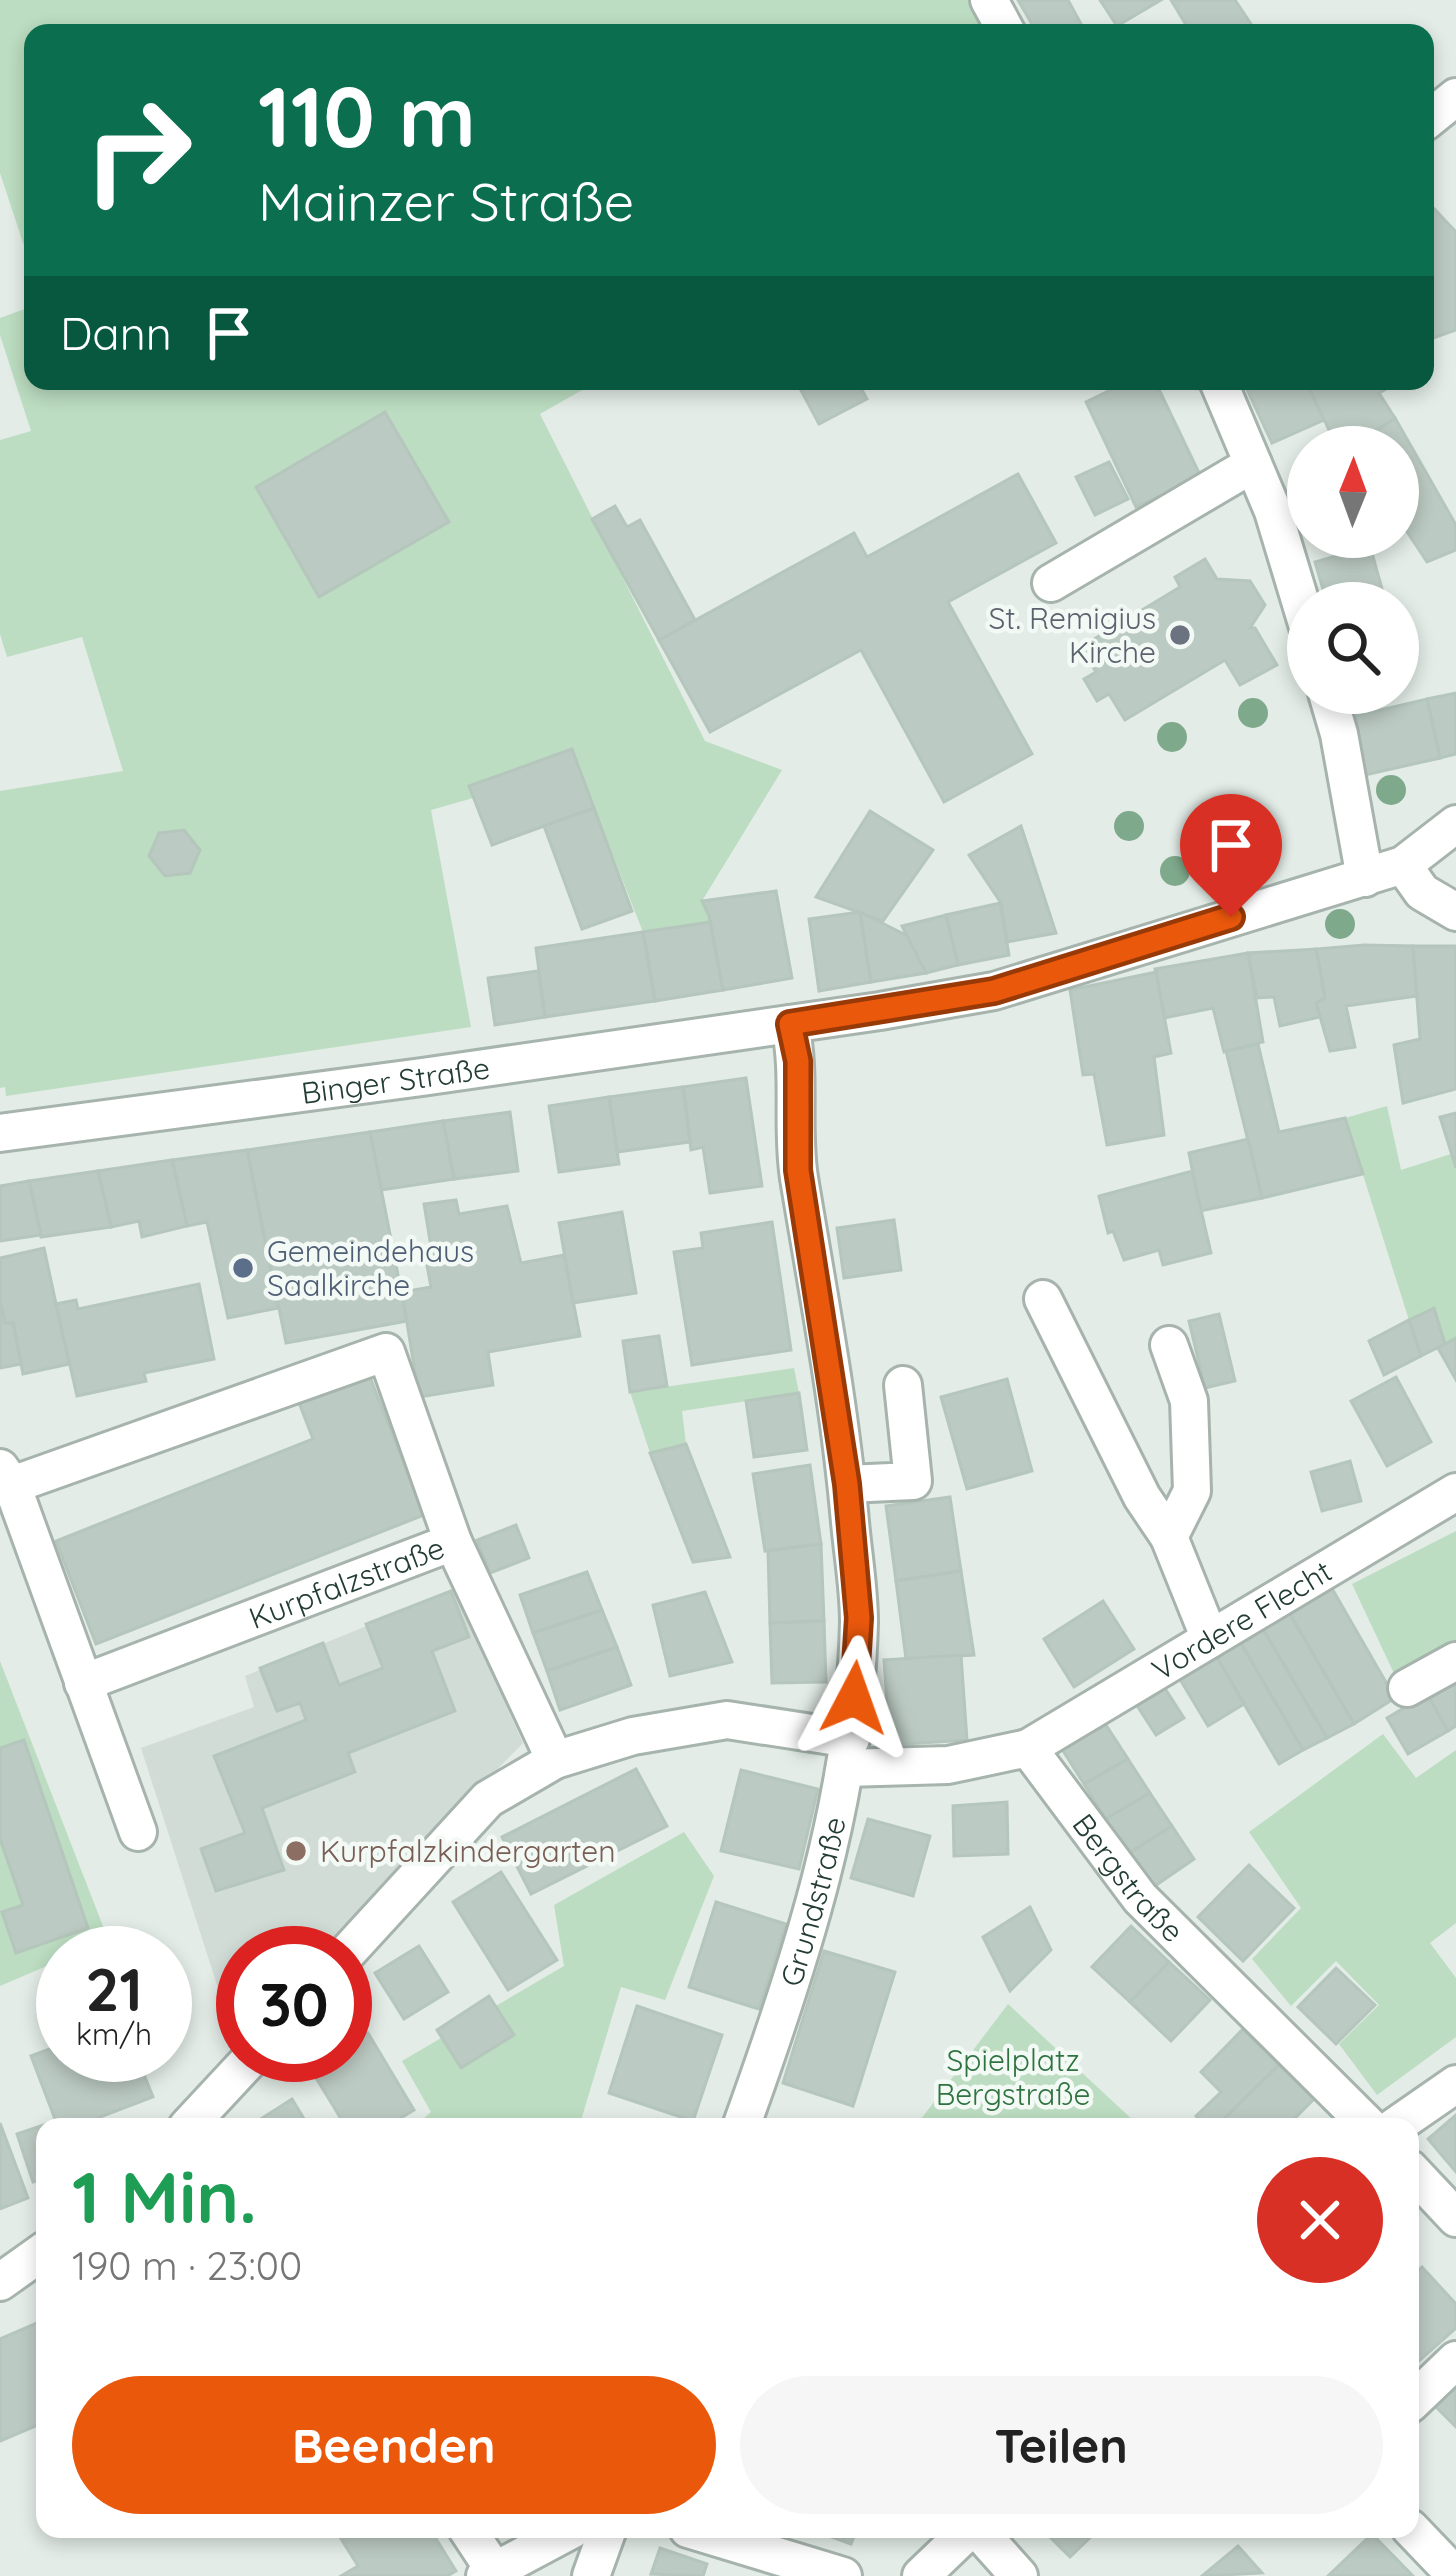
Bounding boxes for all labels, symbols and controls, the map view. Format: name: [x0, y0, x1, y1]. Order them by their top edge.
text: 110 m: [258, 63, 476, 168]
icon: right: [60, 72, 216, 228]
text: Mainzer Straße: [258, 167, 634, 235]
icon: arrive: [196, 300, 262, 366]
text: Dann: [60, 305, 172, 361]
north arrow: [1287, 426, 1419, 558]
map controls: [1287, 426, 1419, 714]
button: search: [1287, 582, 1419, 714]
place label: St. Remigius Kirche: [988, 599, 1156, 671]
marker: St. Remigius Kirche: [1167, 622, 1193, 648]
pin: [1180, 794, 1282, 917]
icon: arrive: [1198, 812, 1264, 878]
street label: Binger Straße: [299, 1048, 492, 1112]
place label: Gemeindehaus Saalkirche: [267, 1232, 474, 1304]
marker: Gemeindehaus Saalkirche: [230, 1255, 256, 1281]
street label: Kurpfalzstraße: [244, 1528, 449, 1637]
street label: Vordere Flecht: [1145, 1552, 1338, 1689]
position arrow: [791, 1635, 917, 1761]
street label: Bergstraße: [1065, 1806, 1192, 1950]
street label: Grundstraße: [772, 1813, 854, 1991]
place label: Kurpfalzkindergarten: [320, 1832, 616, 1870]
marker: Kurpfalzkindergarten: [283, 1838, 309, 1864]
speed limit sign: 30: [216, 1926, 372, 2082]
text: 21: [85, 1951, 143, 2026]
text: km/h: [76, 2015, 152, 2053]
park label: Spielplatz Bergstraße: [936, 2041, 1090, 2113]
text: 1 Min.: [72, 2151, 257, 2241]
button: close: [1257, 2157, 1383, 2283]
text: 190 m · 23:00: [72, 2241, 302, 2290]
button: Beenden: [72, 2376, 716, 2514]
button: Teilen: [740, 2376, 1383, 2514]

